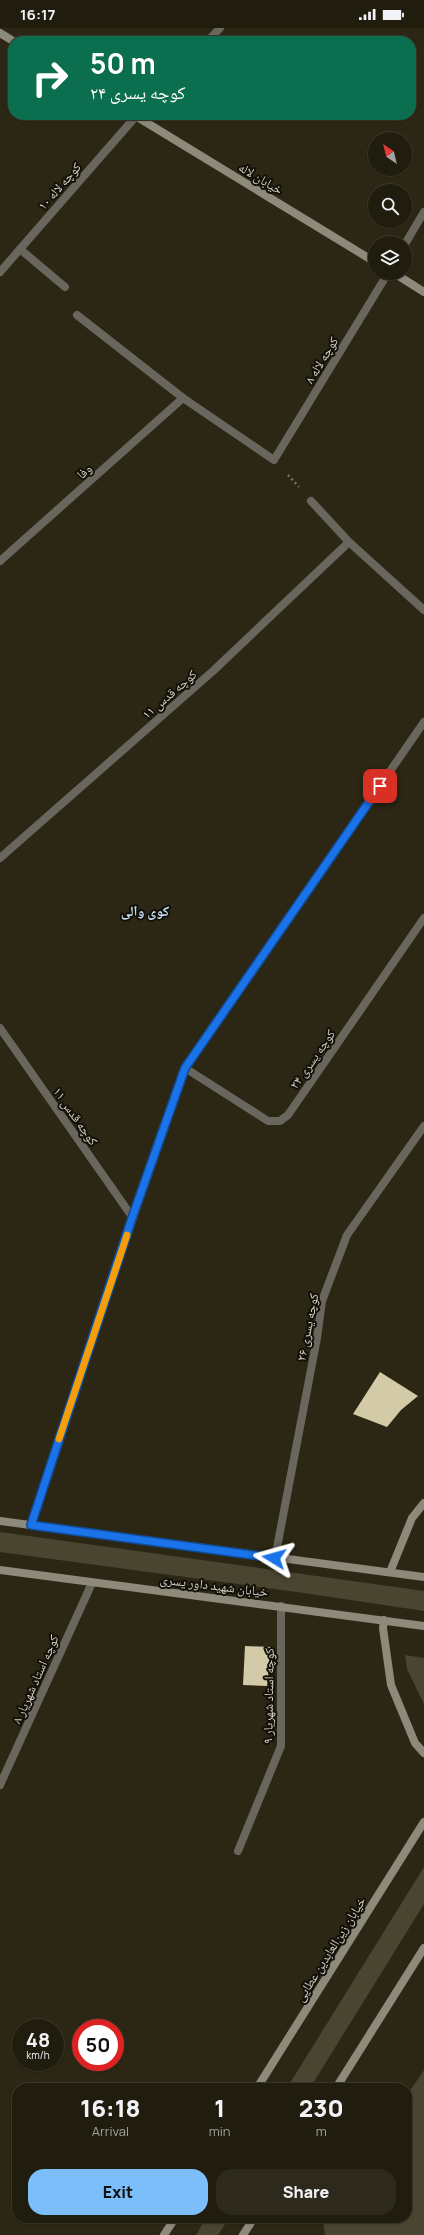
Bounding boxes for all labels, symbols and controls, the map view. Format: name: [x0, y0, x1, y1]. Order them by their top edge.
text: 16:17: [20, 4, 56, 25]
text: 50 m: [90, 44, 156, 82]
icon: right: [24, 52, 76, 104]
text: کوچه یسری ۲۴: [90, 80, 185, 104]
north arrow: [368, 132, 412, 176]
map controls: [368, 132, 412, 280]
street label: کوچه لاله ۱۰: [33, 158, 85, 214]
street label: خیابان لاله: [235, 158, 287, 198]
button: search: [368, 184, 412, 228]
button: layers: [368, 236, 412, 280]
street label: کوچه لاله ۸: [300, 333, 342, 387]
street label: وفا: [72, 459, 96, 483]
street label: کوچه قدس ۱۱: [138, 665, 201, 723]
pin: [363, 769, 397, 803]
icon: arrive: [369, 775, 391, 797]
district label: کوی والی: [121, 901, 169, 920]
street label: کوچه یسری ۲۴: [285, 1025, 339, 1092]
street label: کوچه قدس ۱۱: [49, 1083, 103, 1149]
street label: کوچه یسری ۲۶: [292, 1291, 323, 1363]
position arrow: [253, 1537, 295, 1579]
street label: خیابان شهید داور یسری: [159, 1569, 269, 1601]
street label: کوچه استاد شهریار ۸: [7, 1631, 63, 1726]
street label: کوچه استاد شهریار ۹: [258, 1647, 278, 1744]
street label: خیابان زین‌العابدین عطایی: [290, 1893, 370, 2005]
speed limit sign: 50: [72, 2019, 124, 2071]
text: 48: [26, 2026, 50, 2053]
text: km/h: [26, 2048, 50, 2062]
text: 16:18: [80, 2091, 141, 2124]
text: 1: [214, 2091, 225, 2124]
text: 230: [299, 2091, 344, 2124]
text: Arrival: [92, 2122, 129, 2140]
text: min: [209, 2122, 231, 2140]
text: m: [316, 2122, 327, 2140]
button: Exit: [28, 2169, 208, 2215]
button: Share: [216, 2169, 396, 2215]

